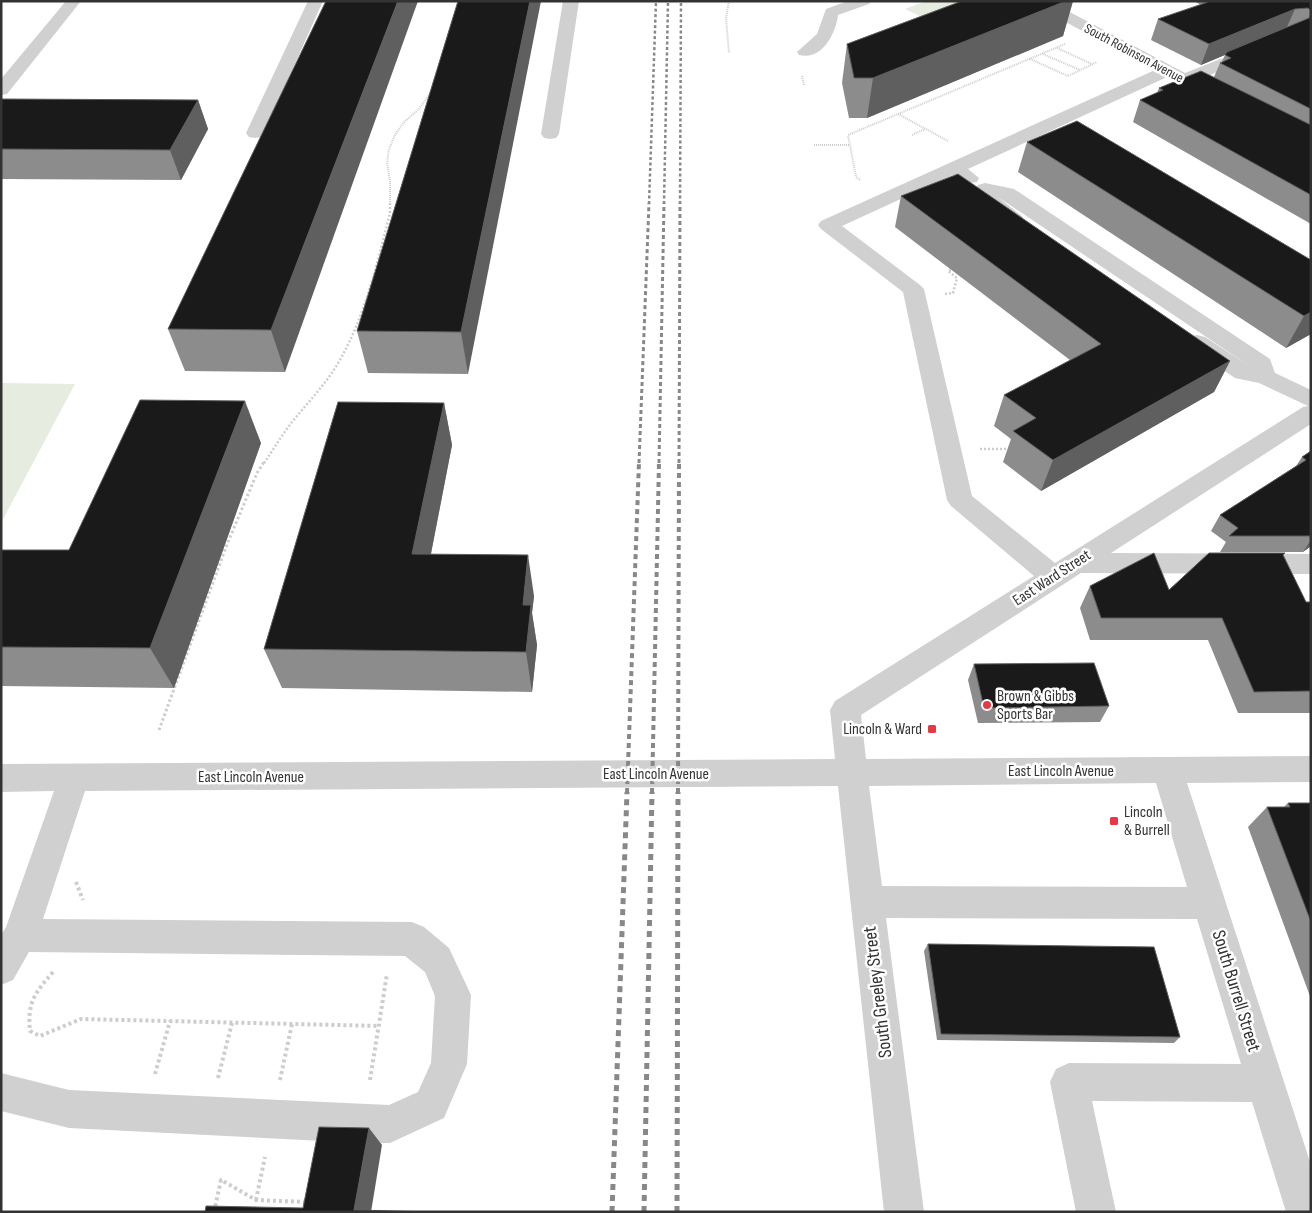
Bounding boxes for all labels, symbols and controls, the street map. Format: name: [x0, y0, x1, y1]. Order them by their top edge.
street label: South Robinson Avenue: [1081, 20, 1187, 86]
street label: East Ward Street: [1009, 546, 1095, 610]
place label: Brown & Gibbs Sports Bar: [997, 687, 1074, 724]
marker: Brown & Gibbs Sports Bar: [981, 699, 993, 711]
place label: Lincoln & Ward: [843, 720, 922, 739]
marker: Lincoln & Ward: [926, 723, 938, 735]
street label: East Lincoln Avenue: [1008, 762, 1114, 781]
street label: East Lincoln Avenue: [603, 765, 709, 784]
street label: East Lincoln Avenue: [198, 768, 304, 787]
place label: Lincoln & Burrell: [1124, 803, 1170, 840]
marker: Lincoln & Burrell: [1108, 815, 1120, 827]
street label: South Greeley Street: [858, 925, 897, 1059]
street label: South Burrell Street: [1207, 928, 1265, 1055]

